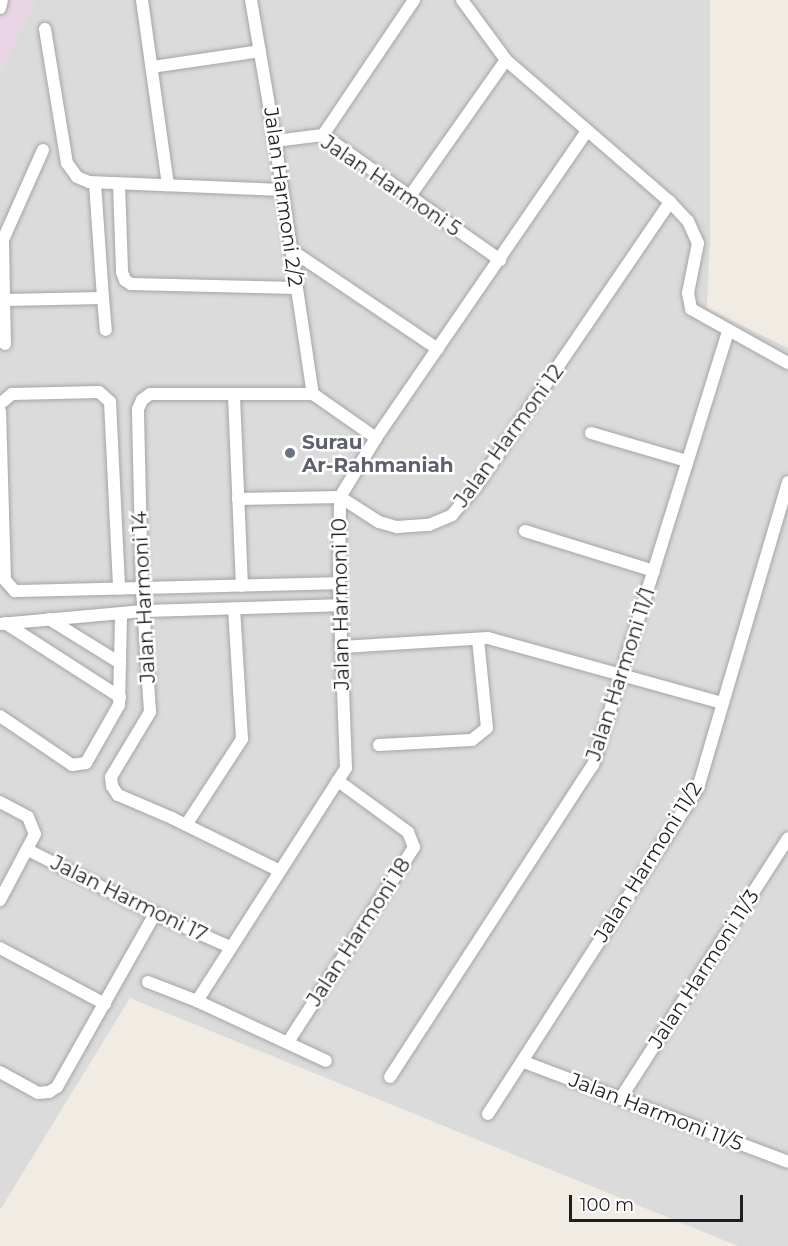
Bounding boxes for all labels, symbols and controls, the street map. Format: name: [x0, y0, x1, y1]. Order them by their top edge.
street label: Jalan Harmoni 2/2: [259, 106, 307, 288]
street label: Jalan Harmoni 5: [317, 131, 465, 241]
street label: Jalan Harmoni 12: [449, 360, 569, 512]
place label: Surau Ar-Rahmaniah: [302, 430, 454, 477]
marker: Surau Ar-Rahmaniah: [283, 446, 297, 460]
street label: Jalan Harmoni 14: [128, 510, 160, 684]
street label: Jalan Harmoni 10: [328, 518, 354, 690]
street label: Jalan Harmoni 11/1: [582, 584, 660, 764]
street label: Jalan Harmoni 11/2: [589, 778, 707, 946]
street label: Jalan Harmoni 17: [47, 851, 211, 947]
street label: Jalan Harmoni 18: [302, 854, 416, 1010]
street label: Jalan Harmoni 11/3: [644, 885, 764, 1053]
street label: Jalan Harmoni 11/5: [566, 1068, 746, 1156]
scale bar: [572, 1183, 746, 1221]
text: 100 m: [580, 1194, 634, 1216]

